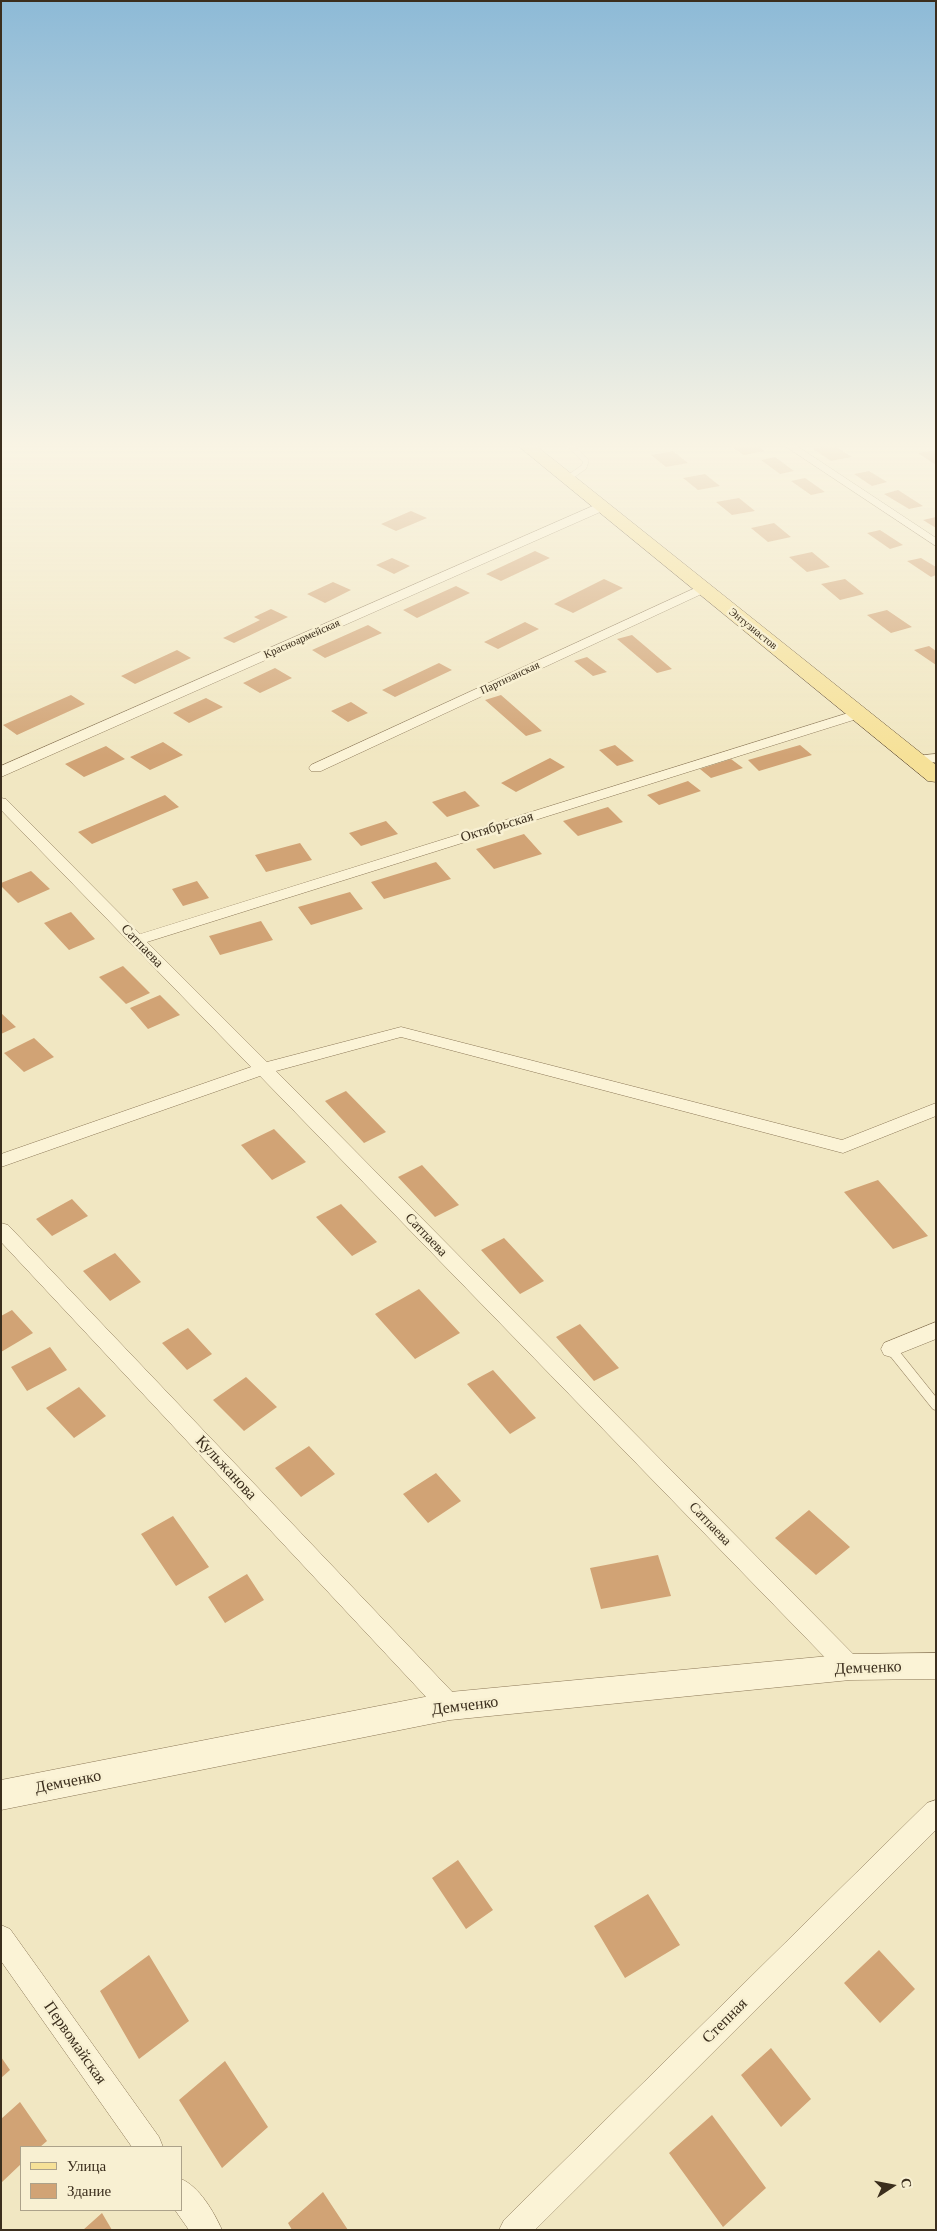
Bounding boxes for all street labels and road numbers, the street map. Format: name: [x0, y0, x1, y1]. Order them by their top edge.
street label: Энтузиастов: [726, 605, 780, 653]
street label: Красноармейская: [262, 616, 342, 662]
street label: Партизанская: [478, 658, 542, 698]
street label: Октябрьская: [459, 808, 535, 846]
street label: Сатпаева: [117, 921, 167, 971]
street label: Сатпаева: [401, 1210, 451, 1260]
street label: Кульжанова: [191, 1432, 261, 1504]
street label: Сатпаева: [685, 1499, 735, 1549]
street label: Демченко: [834, 1657, 902, 1679]
street label: Демченко: [431, 1692, 499, 1720]
street label: Демченко: [33, 1766, 103, 1798]
street label: Степная: [698, 1994, 752, 2048]
street label: Первомайская: [39, 1998, 111, 2088]

